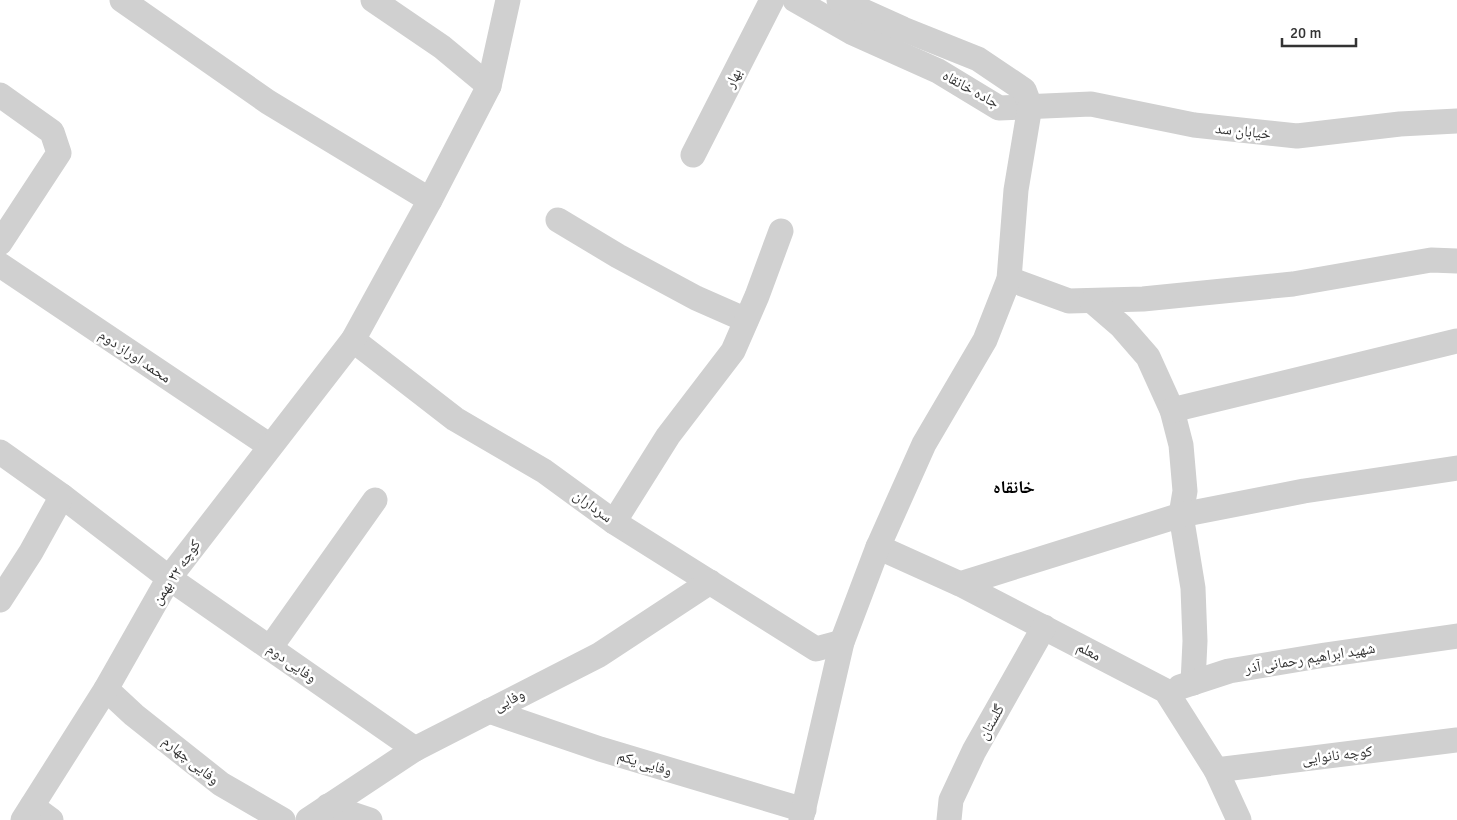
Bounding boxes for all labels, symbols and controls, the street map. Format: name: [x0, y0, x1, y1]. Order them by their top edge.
scale bar: [1282, 15, 1356, 47]
text: 20 m: [1290, 24, 1321, 42]
street label: بهار: [720, 65, 745, 92]
street label: جاده خانقاه: [939, 66, 1003, 112]
street label: خیابان سد: [1214, 119, 1272, 144]
street label: محمد اوراز دوم: [95, 325, 175, 388]
district label: خانقاه: [993, 476, 1035, 498]
street label: سرداران: [569, 486, 616, 527]
street label: کوچه ۲۲ بهمن: [148, 536, 205, 608]
street label: معلم: [1073, 637, 1104, 666]
street label: وفایی دوم: [263, 639, 320, 687]
street label: شهید ابراهیم رحمانی آذر: [1243, 639, 1377, 678]
street label: وفایی: [490, 685, 528, 716]
street label: گلستان: [974, 701, 1009, 743]
street label: وفایی چهارم: [158, 732, 223, 789]
street label: کوچه نانوایی: [1301, 742, 1373, 769]
street label: وفایی یکم: [615, 746, 674, 781]

